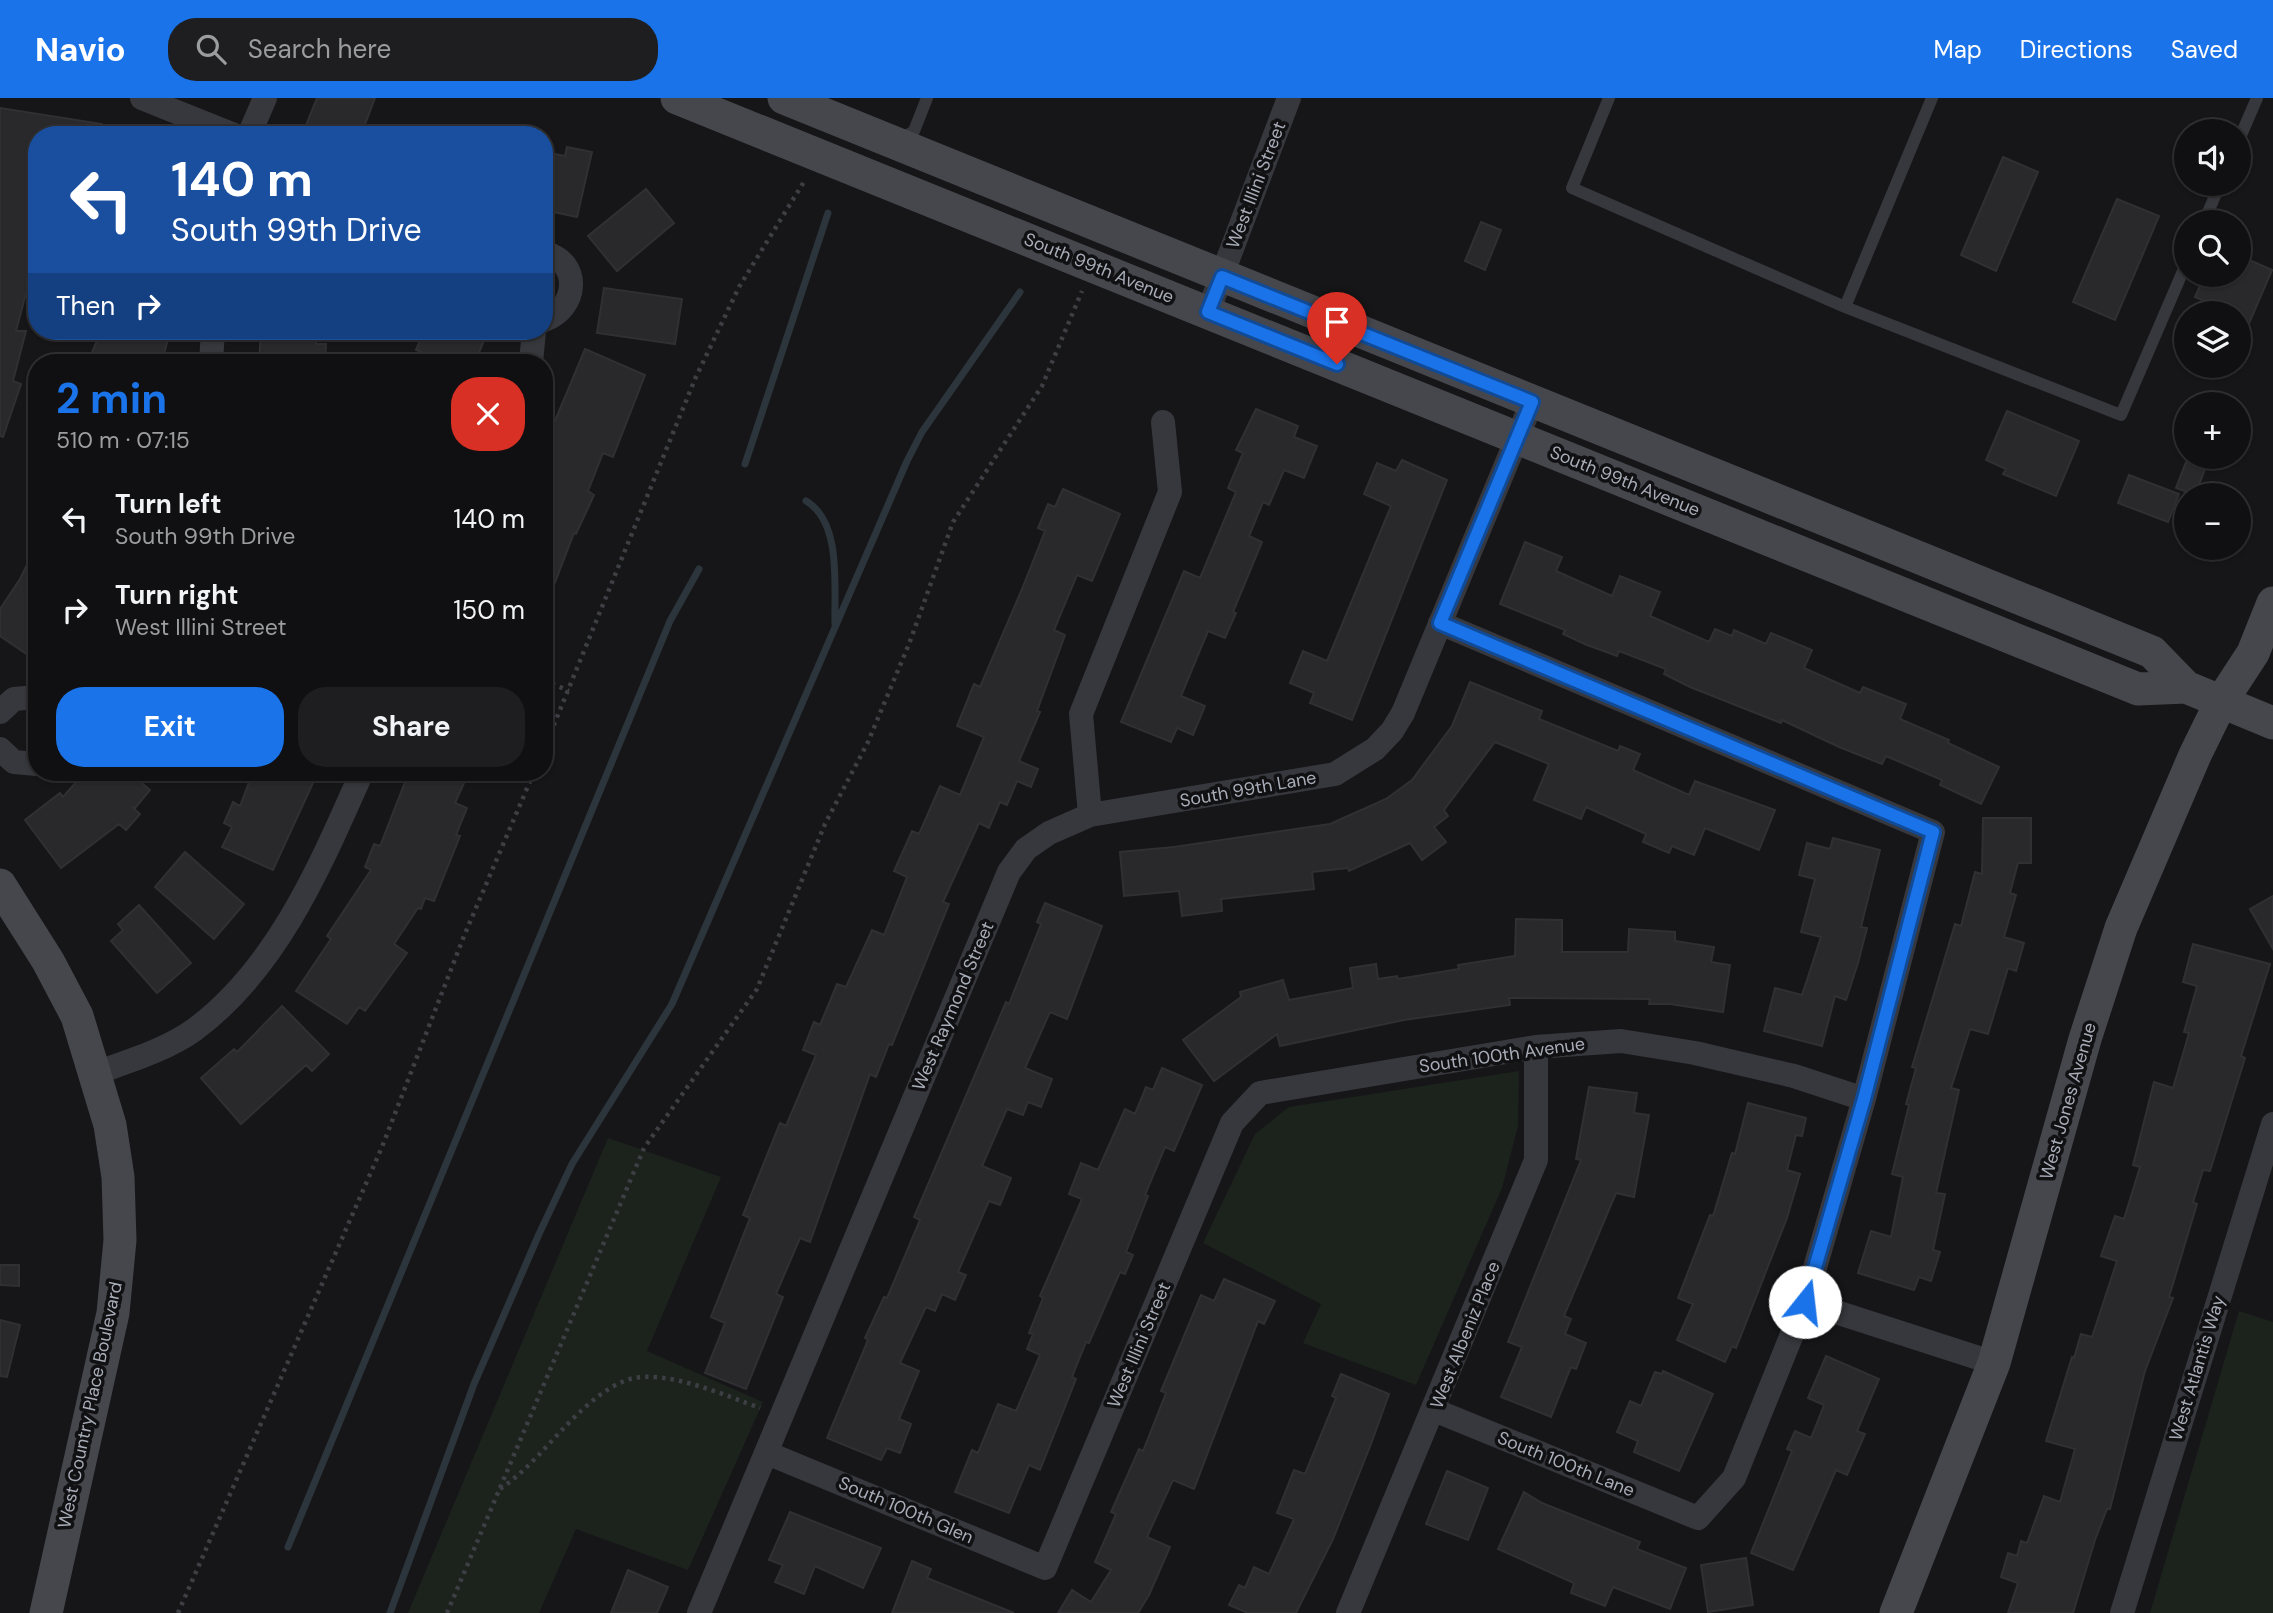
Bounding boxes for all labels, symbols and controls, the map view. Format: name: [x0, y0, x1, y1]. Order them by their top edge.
search box: [168, 18, 658, 81]
text: Navio: [35, 28, 126, 71]
icon: search: [192, 30, 230, 68]
text: Search here: [248, 32, 391, 66]
text: Map: [1934, 34, 1982, 65]
text: Directions: [2020, 34, 2133, 65]
text: Saved: [2171, 34, 2238, 65]
street label: West Illini Street: [1221, 118, 1291, 252]
map controls: [2174, 119, 2251, 560]
button: sound: [2174, 119, 2251, 196]
text: 140 m: [171, 147, 313, 211]
icon: left: [56, 154, 147, 245]
text: South 99th Drive: [171, 209, 422, 251]
button: search: [2174, 210, 2251, 287]
street label: South 99th Avenue: [1021, 227, 1177, 309]
icon: right: [129, 287, 167, 325]
text: Then: [56, 289, 115, 323]
pin: [1307, 292, 1367, 364]
button: layers: [2174, 301, 2251, 378]
icon: arrive: [1318, 303, 1356, 341]
text: 2 min: [56, 371, 167, 426]
button: close: [451, 377, 525, 451]
button: +: [2174, 392, 2251, 469]
text: 510 m · 07:15: [56, 425, 190, 455]
street label: South 99th Avenue: [1547, 440, 1703, 522]
button: −: [2174, 483, 2251, 560]
text: Turn left: [115, 487, 222, 521]
icon: left: [56, 500, 94, 538]
text: 140 m: [453, 502, 525, 536]
text: South 99th Drive: [115, 521, 295, 551]
text: Turn right: [115, 578, 239, 612]
icon: right: [56, 591, 94, 629]
text: 150 m: [453, 593, 525, 627]
text: West Illini Street: [115, 612, 287, 642]
button: Exit: [56, 687, 284, 767]
button: Share: [298, 687, 525, 767]
street label: South 99th Lane: [1178, 765, 1318, 813]
street label: West Raymond Street: [907, 918, 999, 1094]
street label: West Jones Avenue: [2034, 1020, 2102, 1182]
street label: South 100th Avenue: [1418, 1031, 1586, 1079]
street label: West Albeniz Place: [1424, 1258, 1506, 1412]
position arrow: [1768, 1265, 1842, 1339]
street label: West Country Place Boulevard: [52, 1279, 128, 1531]
street label: West Illini Street: [1102, 1279, 1176, 1411]
street label: West Atlantis Way: [2163, 1292, 2231, 1444]
street label: South 100th Lane: [1494, 1426, 1638, 1502]
street label: South 100th Glen: [835, 1471, 977, 1549]

